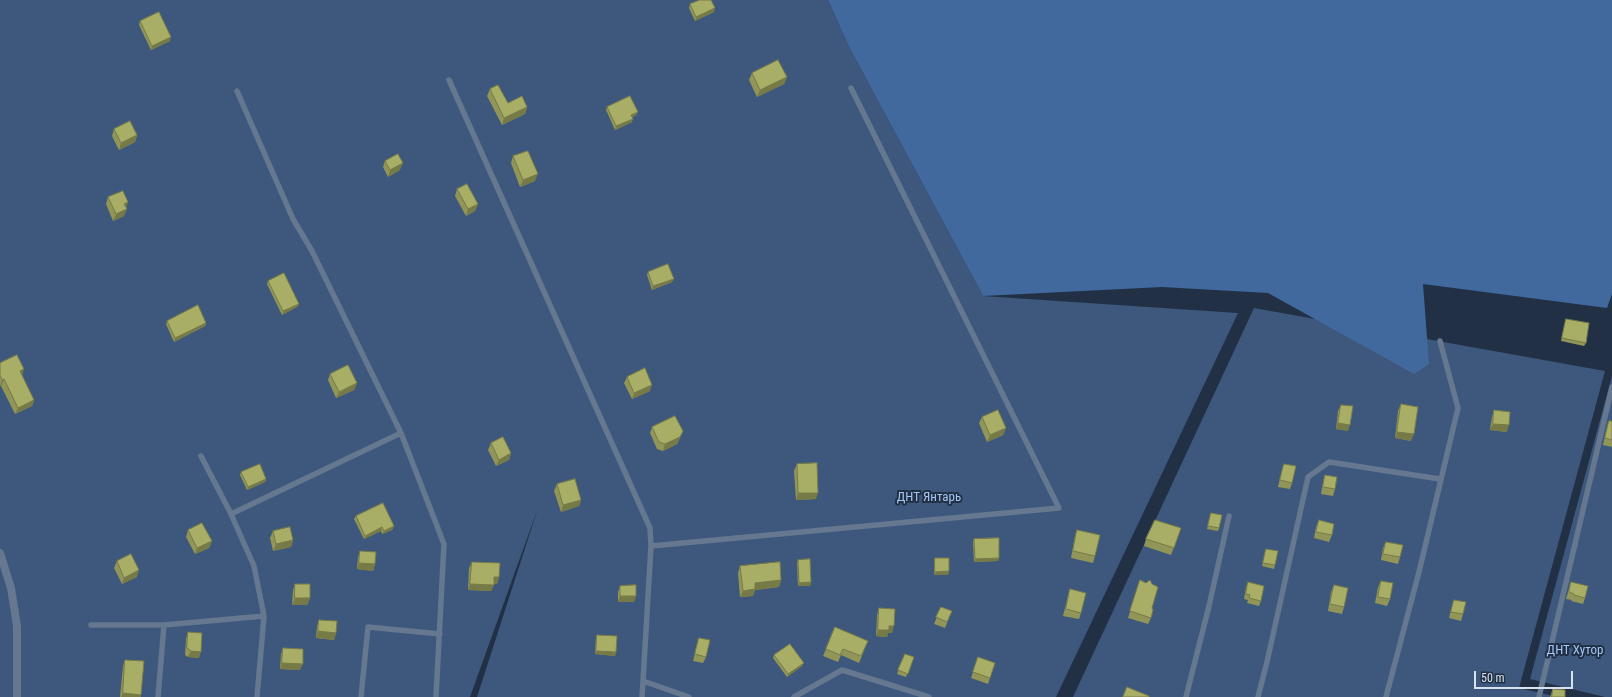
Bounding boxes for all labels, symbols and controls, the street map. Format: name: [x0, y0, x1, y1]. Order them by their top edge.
park label: ДНТ Янтарь: [897, 490, 961, 506]
park label: ДНТ Хутор: [1547, 643, 1603, 659]
scale bar: [1476, 663, 1575, 689]
text: 50 m: [1481, 671, 1505, 685]

